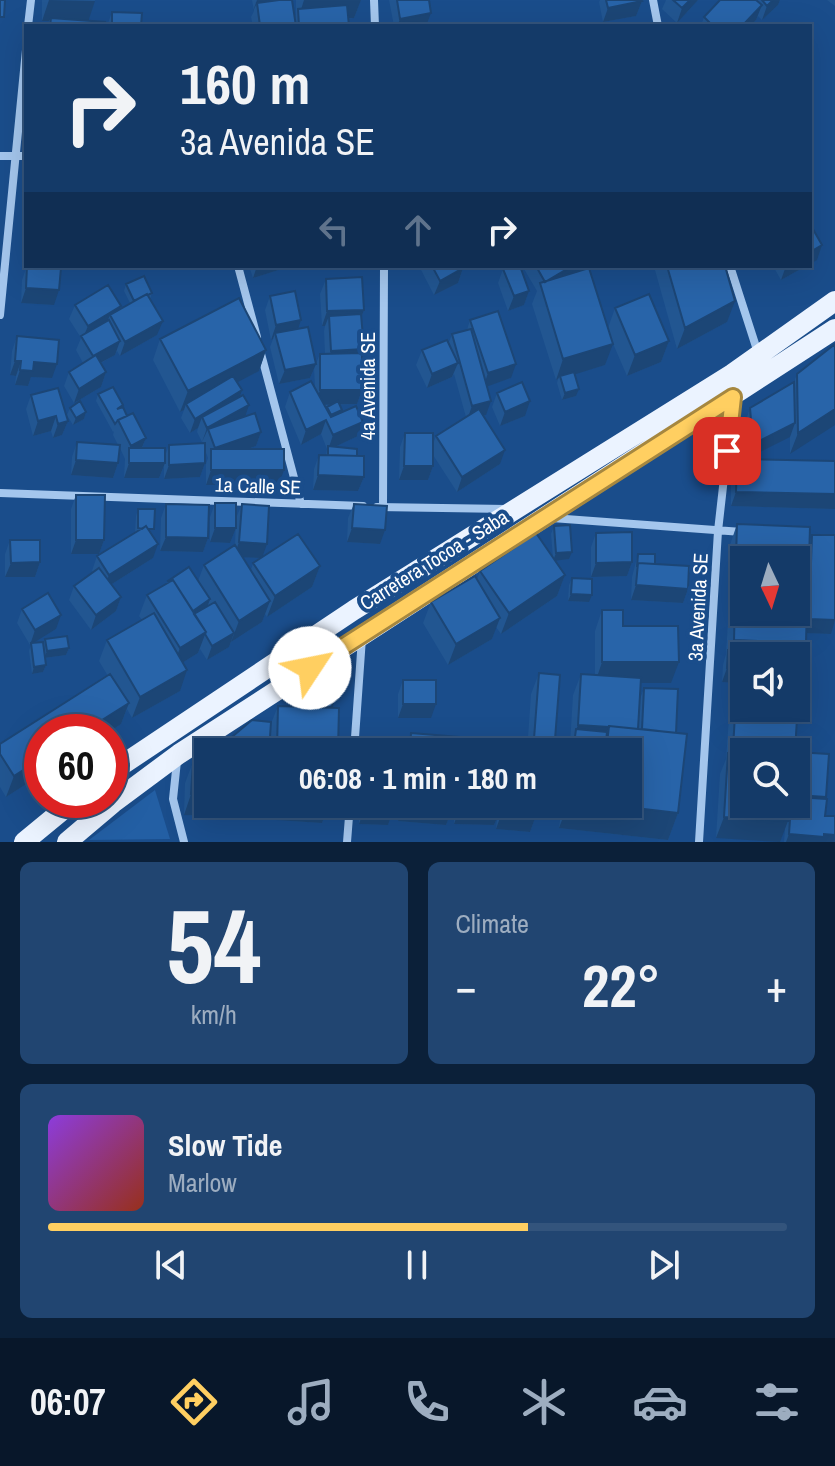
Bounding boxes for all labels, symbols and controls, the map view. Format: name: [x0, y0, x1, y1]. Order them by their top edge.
text: 160 m: [180, 46, 310, 121]
icon: right: [48, 56, 152, 160]
text: 3a Avenida SE: [180, 118, 375, 166]
icon: left: [312, 208, 356, 252]
icon: ahead: [396, 208, 440, 252]
icon: right: [480, 208, 524, 252]
street label: 4a Avenida SE: [354, 332, 381, 440]
pin: [693, 417, 761, 485]
icon: arrive: [705, 429, 749, 473]
street label: 1a Calle SE: [214, 470, 302, 501]
street label: Carretera Tocoa - Saba: [354, 503, 513, 616]
north arrow: [730, 546, 810, 626]
map controls: [730, 546, 810, 818]
street label: 3a Avenida SE: [681, 552, 714, 662]
position arrow: [268, 626, 352, 710]
button: sound: [730, 642, 810, 722]
speed limit sign: 60: [24, 714, 128, 818]
button: search: [730, 738, 810, 818]
text: 06:08 · 1 min · 180 m: [299, 758, 537, 798]
text: 54: [166, 875, 261, 1015]
text: Climate: [456, 906, 529, 941]
text: 22°: [582, 945, 661, 1026]
text: −: [456, 956, 477, 1016]
text: +: [766, 956, 787, 1016]
text: km/h: [191, 997, 237, 1032]
text: Slow Tide: [168, 1125, 282, 1165]
text: Marlow: [168, 1165, 237, 1200]
icon: previous: [149, 1243, 193, 1287]
icon: pause: [395, 1243, 439, 1287]
icon: next: [642, 1243, 686, 1287]
icon: directions: [166, 1374, 222, 1430]
icon: music: [283, 1374, 339, 1430]
icon: phone: [399, 1374, 455, 1430]
icon: climate: [516, 1374, 572, 1430]
icon: car: [632, 1374, 688, 1430]
icon: filters: [749, 1374, 805, 1430]
text: 06:07: [30, 1378, 106, 1426]

